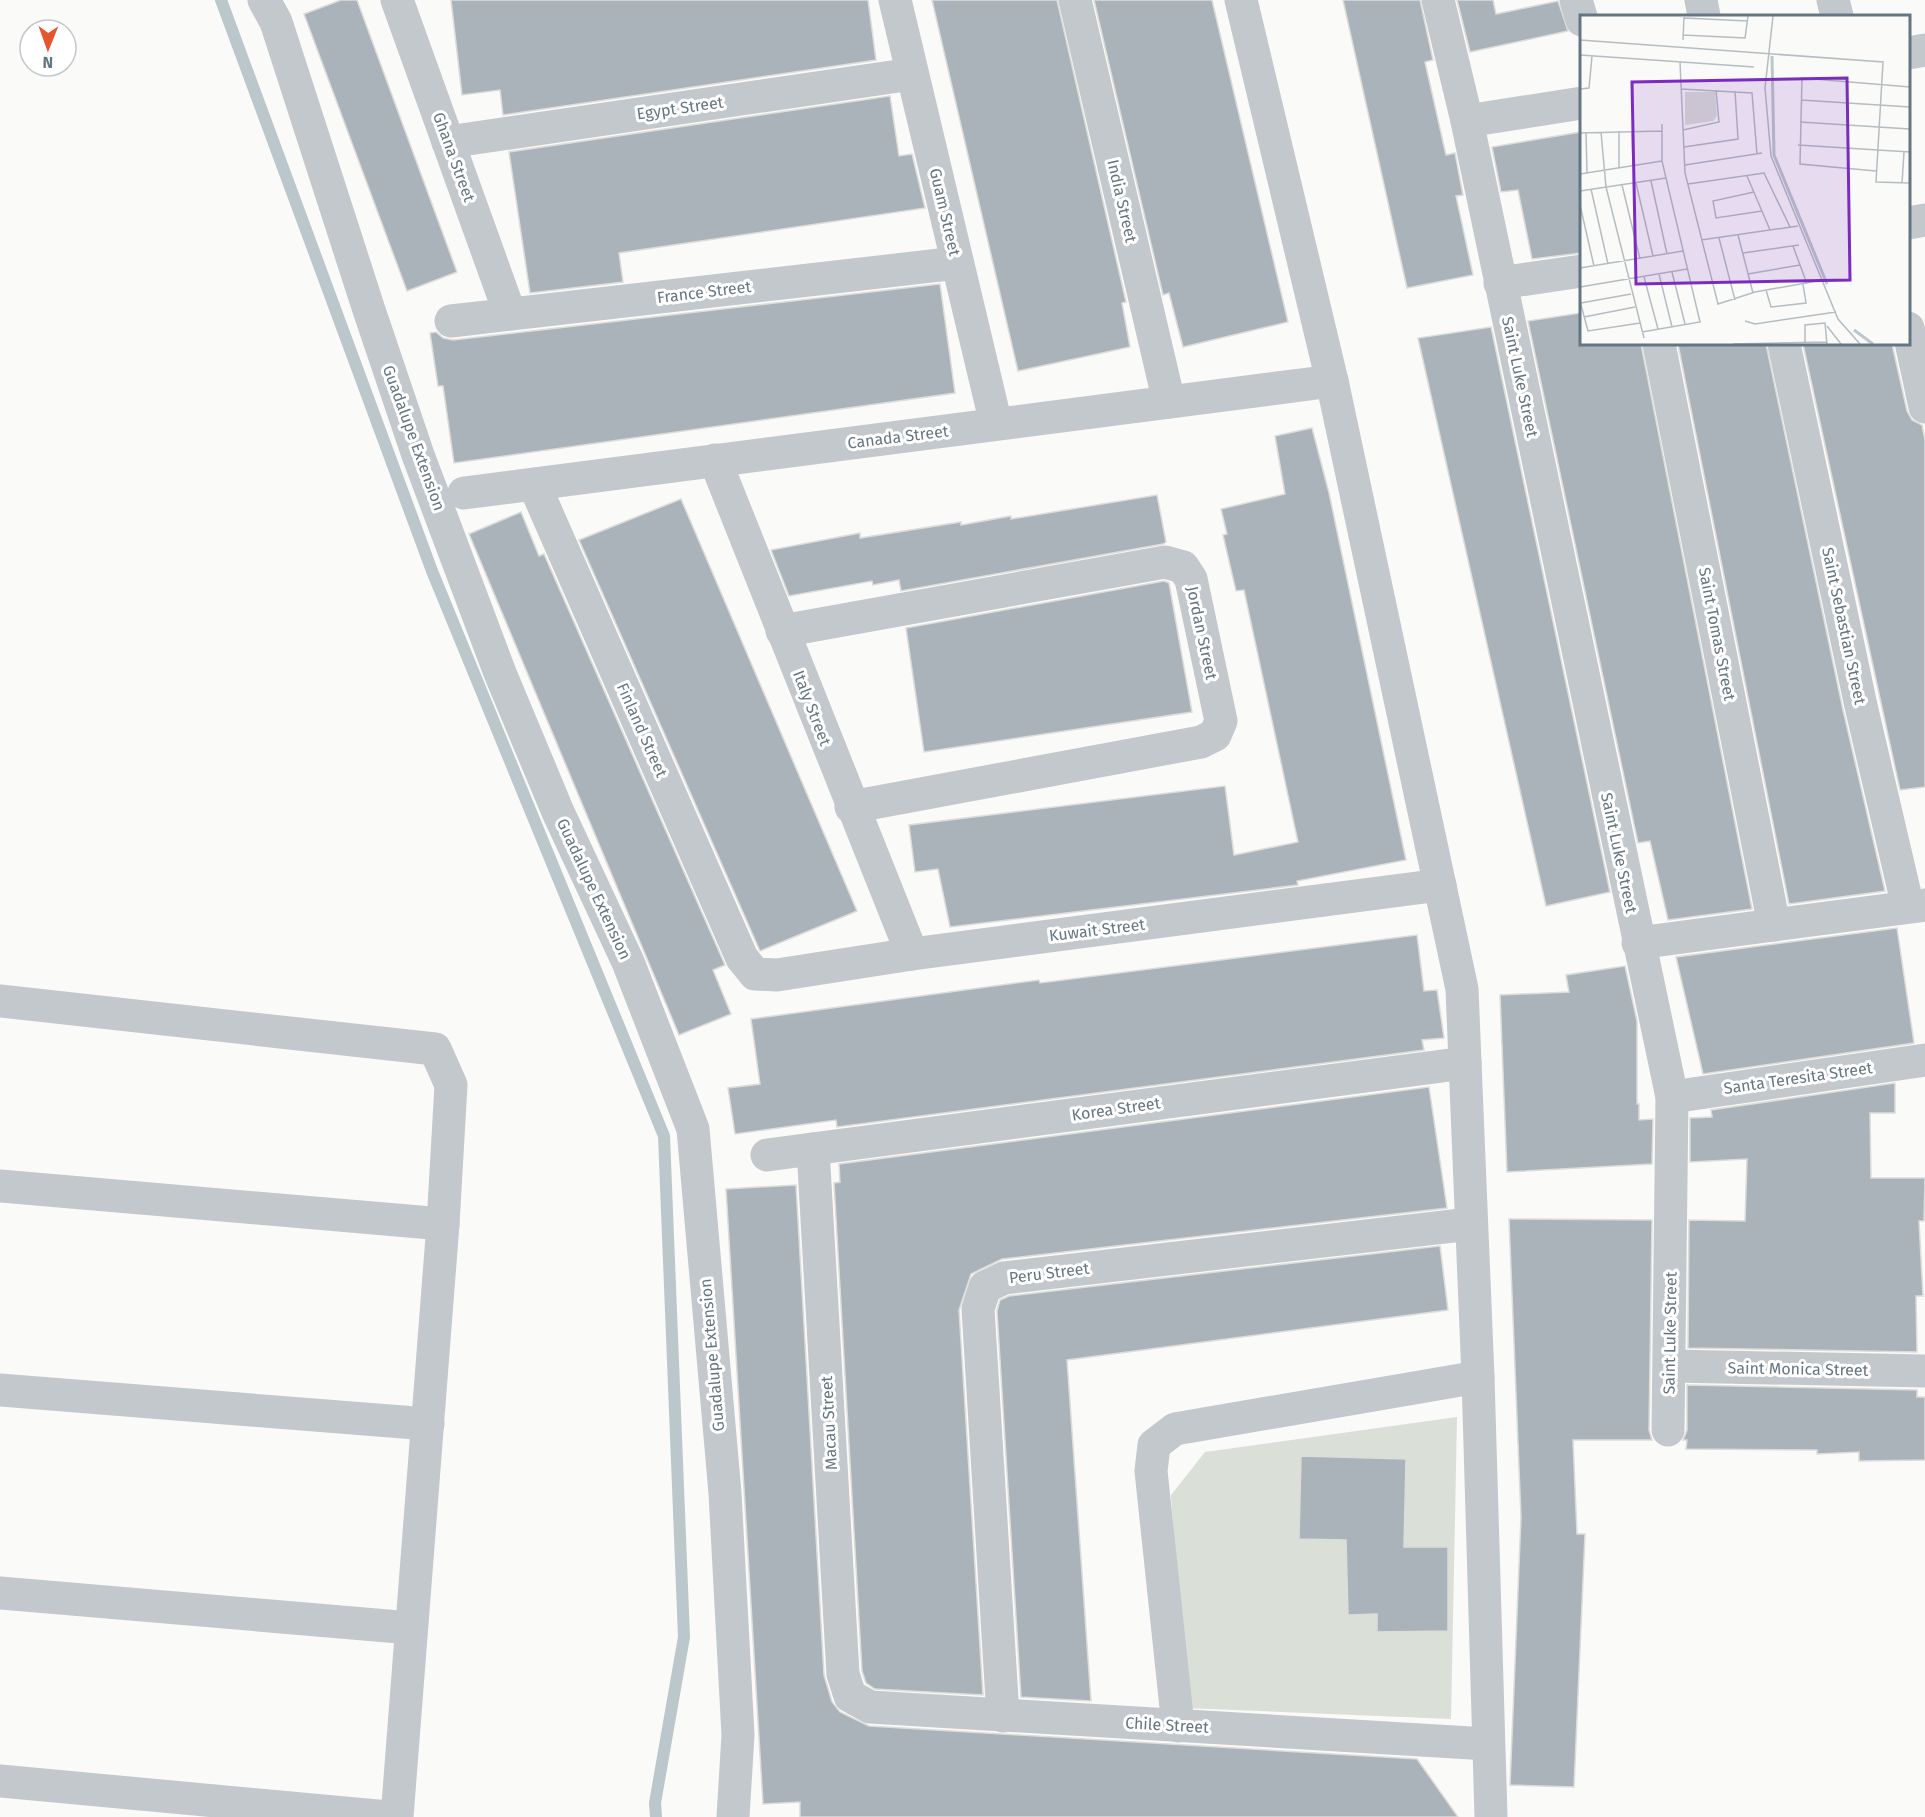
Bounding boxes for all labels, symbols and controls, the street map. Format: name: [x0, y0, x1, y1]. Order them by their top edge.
inset map: [1580, 15, 1910, 345]
north arrow: [18, 18, 78, 78]
text: N: [42, 53, 53, 72]
street label: Egypt Street: [635, 92, 725, 123]
street label: Ghana Street: [429, 110, 479, 205]
street label: India Street: [1103, 158, 1141, 245]
street label: Guam Street: [926, 166, 964, 258]
street label: France Street: [656, 277, 752, 307]
street label: Saint Luke Street: [1498, 315, 1542, 439]
street label: Guadalupe Extension: [379, 363, 449, 513]
street label: Canada Street: [846, 421, 950, 453]
street label: Saint Sebastian Street: [1818, 546, 1870, 707]
street label: Saint Tomas Street: [1695, 566, 1739, 703]
street label: Jordan Street: [1183, 584, 1221, 682]
street label: Italy Street: [789, 668, 835, 748]
street label: Finland Street: [613, 680, 671, 780]
street label: Saint Luke Street: [1597, 791, 1641, 915]
street label: Guadalupe Extension: [553, 815, 635, 963]
street label: Kuwait Street: [1048, 915, 1146, 945]
street label: Santa Teresita Street: [1722, 1058, 1874, 1098]
street label: Korea Street: [1071, 1093, 1162, 1125]
street label: Peru Street: [1008, 1259, 1090, 1287]
street label: Saint Luke Street: [1659, 1271, 1681, 1395]
street label: Guadalupe Extension: [696, 1278, 728, 1432]
street label: Saint Monica Street: [1727, 1358, 1869, 1380]
street label: Macau Street: [817, 1375, 841, 1471]
street label: Chile Street: [1125, 1713, 1209, 1737]

